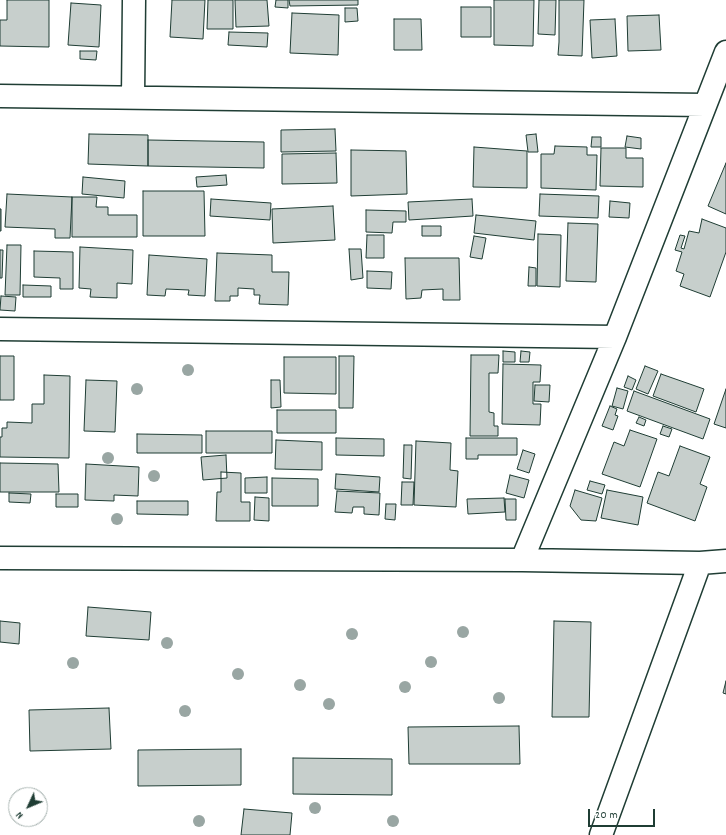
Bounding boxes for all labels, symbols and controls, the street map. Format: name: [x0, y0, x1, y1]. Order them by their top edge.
north arrow: [8, 787, 48, 827]
scale bar: [590, 801, 657, 827]
text: N: [12, 807, 28, 822]
text: 20 m: [595, 807, 618, 824]

